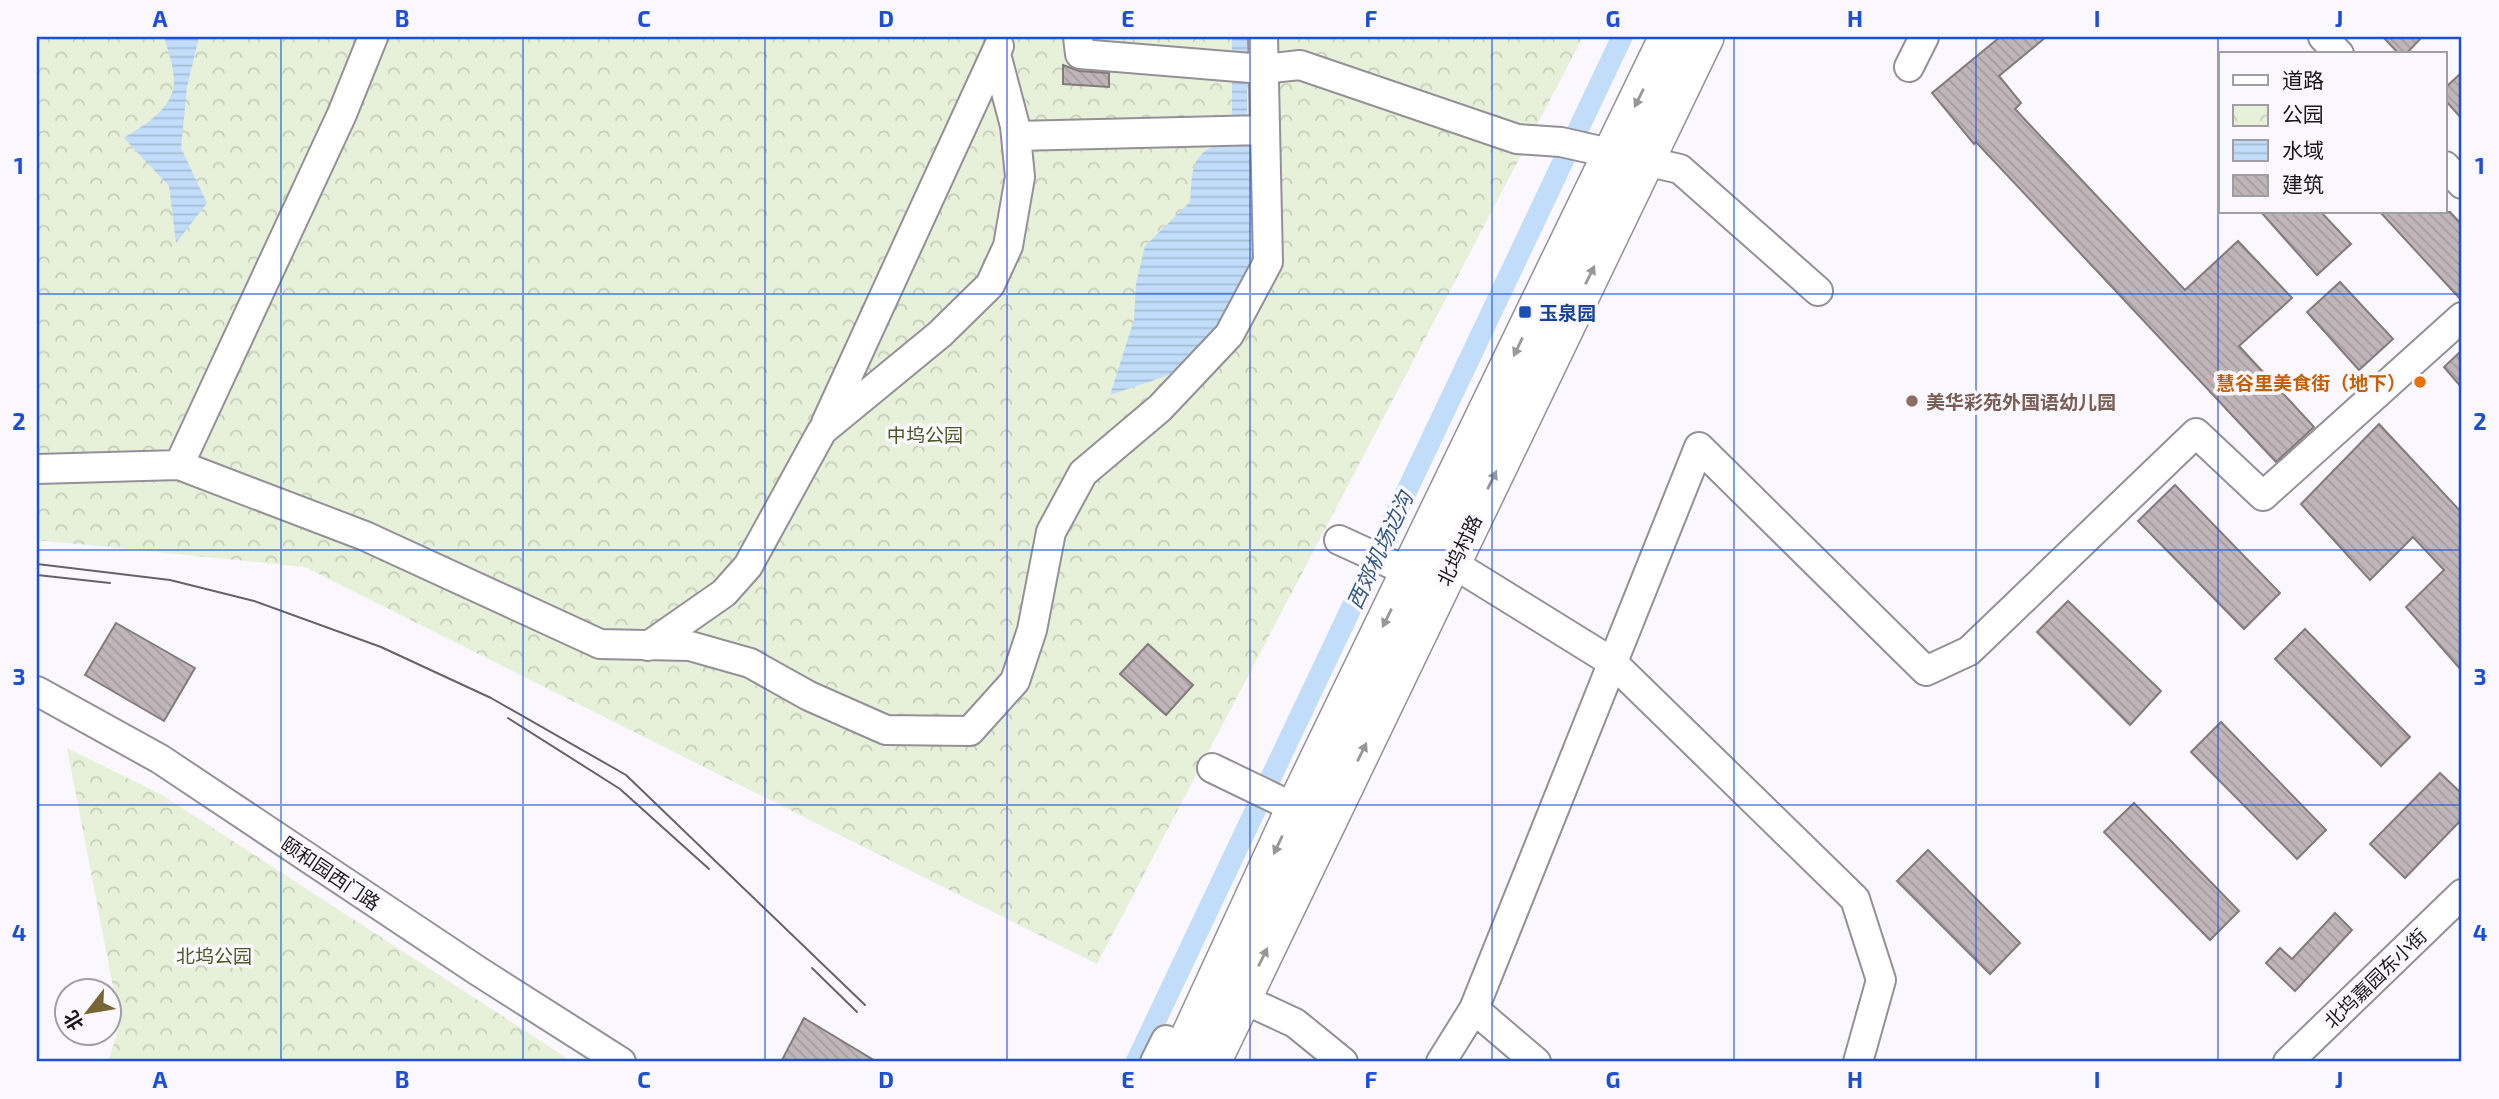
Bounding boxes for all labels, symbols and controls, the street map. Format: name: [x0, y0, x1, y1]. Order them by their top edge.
text: A: [152, 4, 168, 32]
text: B: [395, 4, 409, 32]
text: C: [637, 4, 651, 32]
text: D: [878, 4, 894, 32]
text: E: [1121, 4, 1135, 32]
text: F: [1365, 4, 1378, 32]
text: G: [1606, 4, 1620, 32]
text: H: [1847, 4, 1863, 32]
text: I: [2094, 4, 2100, 32]
text: J: [2335, 4, 2343, 32]
legend: [2219, 52, 2446, 214]
text: 道路: [2282, 67, 2324, 92]
one-way arrow: [1633, 88, 1644, 108]
text: 公园: [2282, 101, 2324, 126]
text: 水域: [2282, 137, 2324, 162]
text: 1: [14, 151, 24, 179]
text: 1: [2475, 151, 2485, 179]
text: 建筑: [2282, 171, 2324, 196]
one-way arrow: [1585, 265, 1596, 285]
place label: 玉泉园: [1539, 301, 1596, 324]
marker: 玉泉园: [1517, 304, 1533, 320]
one-way arrow: [1512, 337, 1524, 357]
place label: 慧谷里美食街（地下）: [2216, 371, 2406, 394]
marker: 慧谷里美食街（地下）: [2412, 374, 2428, 390]
place label: 美华彩苑外国语幼儿园: [1926, 390, 2116, 413]
marker: 美华彩苑外国语幼儿园: [1904, 393, 1920, 409]
text: 2: [12, 407, 26, 435]
text: 2: [2473, 407, 2487, 435]
park label: 中坞公园: [887, 423, 963, 446]
one-way arrow: [1486, 470, 1498, 490]
water label: 西郊机场边沟: [1341, 486, 1418, 612]
street label: 北坞村路: [1432, 511, 1486, 589]
one-way arrow: [1381, 608, 1392, 628]
text: 3: [12, 662, 26, 690]
text: 3: [2473, 662, 2487, 690]
one-way arrow: [1356, 741, 1367, 762]
street label: 颐和园西门路: [277, 832, 385, 914]
one-way arrow: [1272, 835, 1284, 855]
text: 4: [12, 918, 26, 946]
text: 4: [2473, 918, 2487, 946]
street label: 北坞嘉园东小街: [2319, 924, 2431, 1032]
park label: 北坞公园: [176, 944, 252, 967]
one-way arrow: [1257, 947, 1269, 967]
north arrow: [52, 976, 122, 1046]
text: 北: [58, 1007, 88, 1035]
text: A: [152, 1065, 168, 1093]
text: B: [395, 1065, 409, 1093]
text: C: [637, 1065, 651, 1093]
text: D: [878, 1065, 894, 1093]
text: E: [1121, 1065, 1135, 1093]
text: F: [1365, 1065, 1378, 1093]
text: G: [1606, 1065, 1620, 1093]
text: H: [1847, 1065, 1863, 1093]
text: I: [2094, 1065, 2100, 1093]
text: J: [2335, 1065, 2343, 1093]

